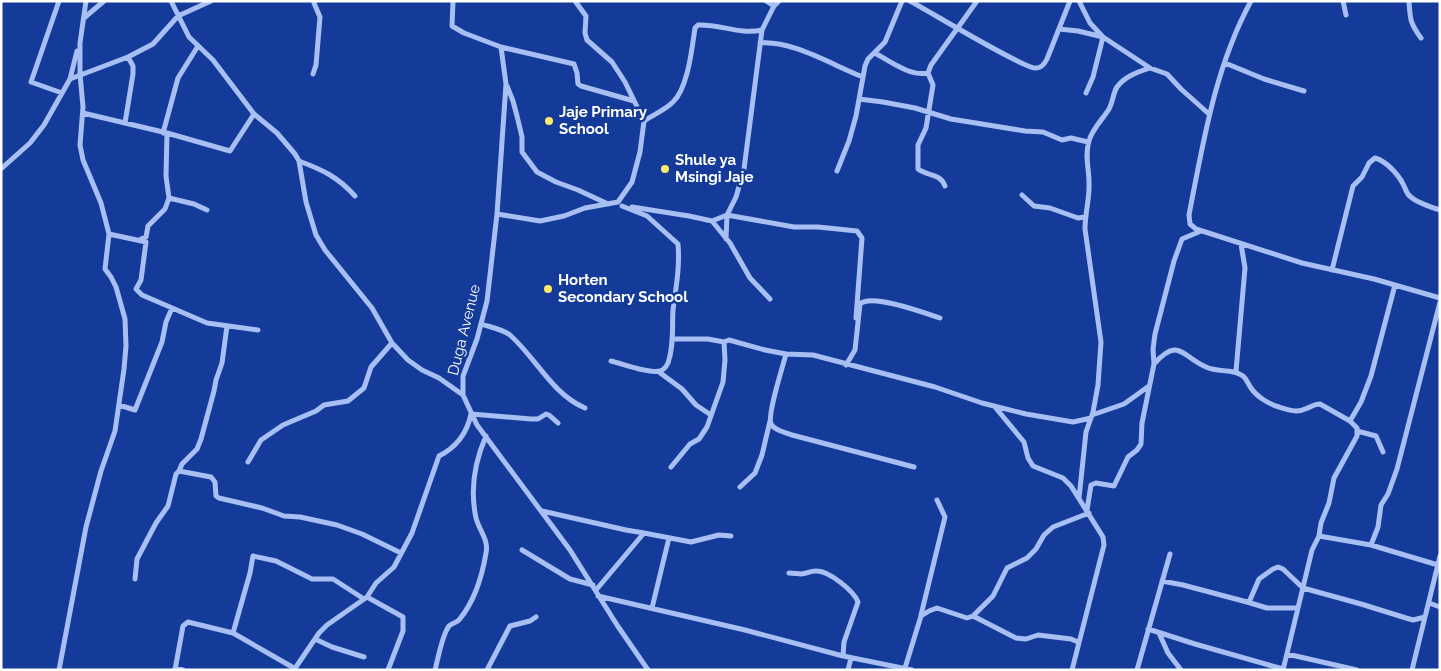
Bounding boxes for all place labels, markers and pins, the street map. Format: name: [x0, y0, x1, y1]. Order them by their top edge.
place label: Jaje Primary School: [559, 103, 648, 138]
marker: Jaje Primary School: [543, 115, 555, 127]
place label: Shule ya Msingi Jaje: [675, 151, 753, 186]
marker: Shule ya Msingi Jaje: [659, 163, 671, 175]
place label: Horten Secondary School: [558, 271, 688, 306]
marker: Horten Secondary School: [542, 283, 554, 295]

